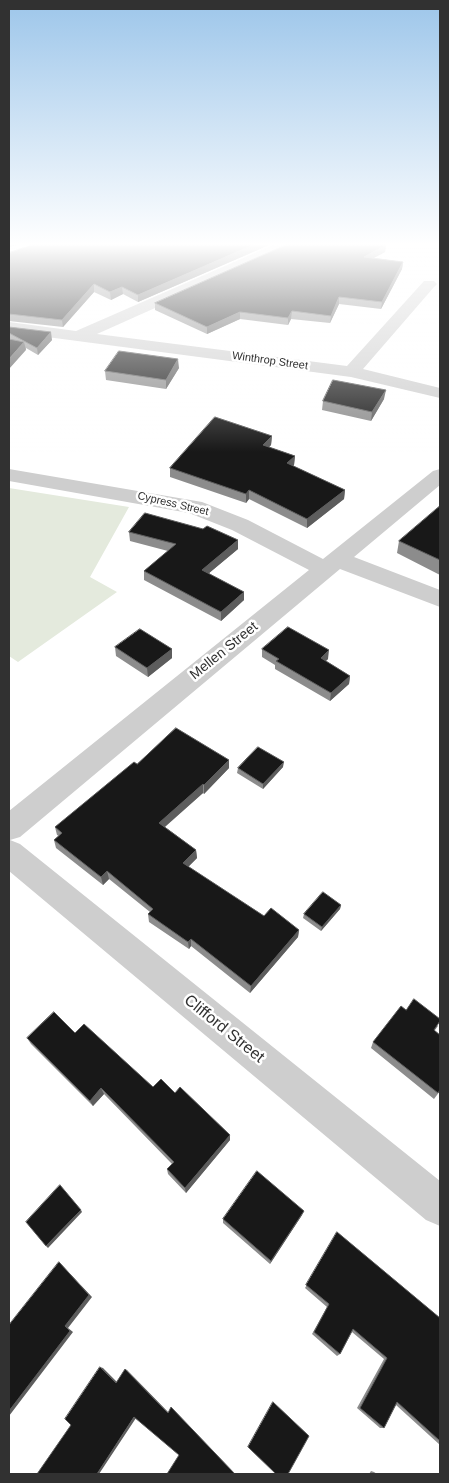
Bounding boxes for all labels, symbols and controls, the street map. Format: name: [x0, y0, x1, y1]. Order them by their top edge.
street label: Winthrop Street: [231, 349, 309, 373]
street label: Cypress Street: [136, 489, 210, 519]
street label: Mellen Street: [187, 619, 261, 683]
street label: Clifford Street: [180, 991, 268, 1067]

